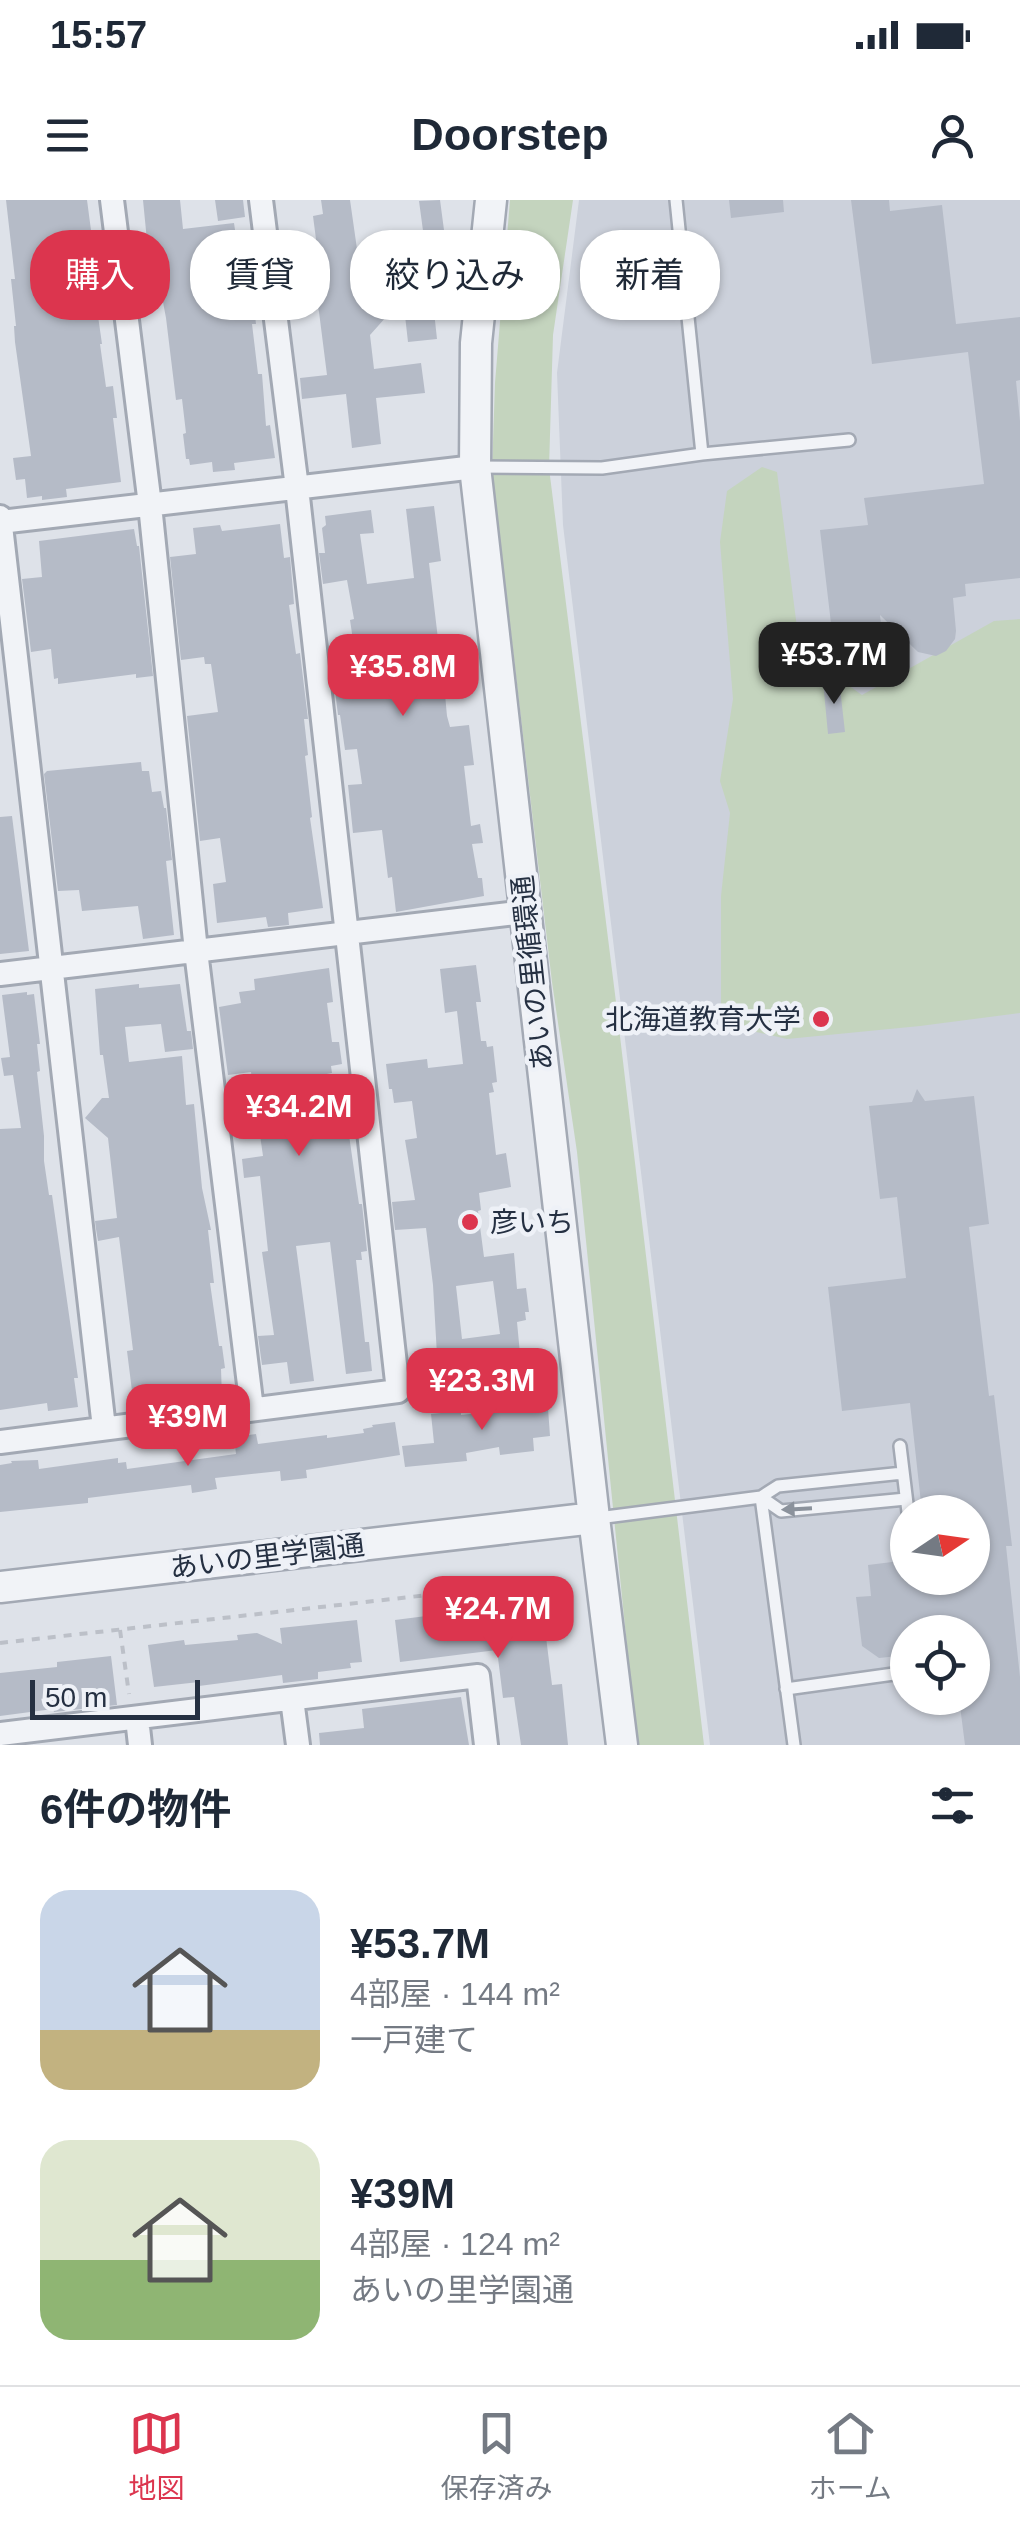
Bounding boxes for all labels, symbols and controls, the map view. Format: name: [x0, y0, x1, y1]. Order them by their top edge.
text: 15:57: [50, 14, 147, 56]
icon: menu: [40, 108, 95, 163]
icon: person: [925, 108, 980, 163]
text: Doorstep: [411, 109, 609, 160]
chip: 購入: [30, 230, 170, 320]
chip: 賃貸: [190, 230, 330, 320]
chip: 絞り込み: [350, 230, 560, 320]
chip: 新着: [580, 230, 720, 320]
pin: ¥53.7M: [753, 622, 915, 707]
pin: ¥35.8M: [322, 634, 484, 719]
text: ¥53.7M: [781, 636, 887, 672]
text: ¥35.8M: [350, 648, 456, 684]
street label: あいの里循環通: [507, 874, 558, 1072]
place label: 北海道教育大学: [605, 1004, 801, 1035]
marker: 北海道教育大学: [810, 1008, 832, 1030]
pin: ¥34.2M: [218, 1074, 380, 1159]
text: ¥34.2M: [246, 1088, 352, 1124]
place label: 彦いち: [490, 1207, 574, 1238]
marker: 彦いち: [459, 1211, 481, 1233]
pin: ¥23.3M: [401, 1348, 563, 1433]
text: ¥23.3M: [429, 1362, 535, 1398]
pin: ¥39M: [129, 1384, 247, 1469]
text: ¥39M: [148, 1398, 228, 1434]
north arrow: [890, 1495, 990, 1595]
map controls: [890, 1495, 990, 1715]
one-way arrow: [780, 1501, 812, 1517]
street label: あいの里学園通: [168, 1529, 366, 1584]
pin: ¥24.7M: [417, 1576, 579, 1661]
text: ¥24.7M: [445, 1590, 551, 1626]
button: locate: [890, 1615, 990, 1715]
scale bar: [30, 1675, 200, 1720]
text: 50 m: [45, 1682, 107, 1713]
icon: filters: [925, 1778, 980, 1833]
text: 6件の物件: [40, 1786, 231, 1833]
text: ¥53.7M: [350, 1920, 490, 1967]
icon: home: [120, 1930, 240, 2050]
text: 4部屋 · 144 m²: [350, 1976, 560, 2012]
text: 一戸建て: [350, 2022, 478, 2058]
text: ¥39M: [350, 2170, 455, 2217]
icon: home: [120, 2180, 240, 2300]
text: 4部屋 · 124 m²: [350, 2226, 560, 2262]
text: あいの里学園通: [350, 2272, 574, 2308]
tab: 地図: [128, 2406, 184, 2506]
tab: 保存済み: [440, 2406, 552, 2506]
tab: ホーム: [809, 2406, 892, 2506]

